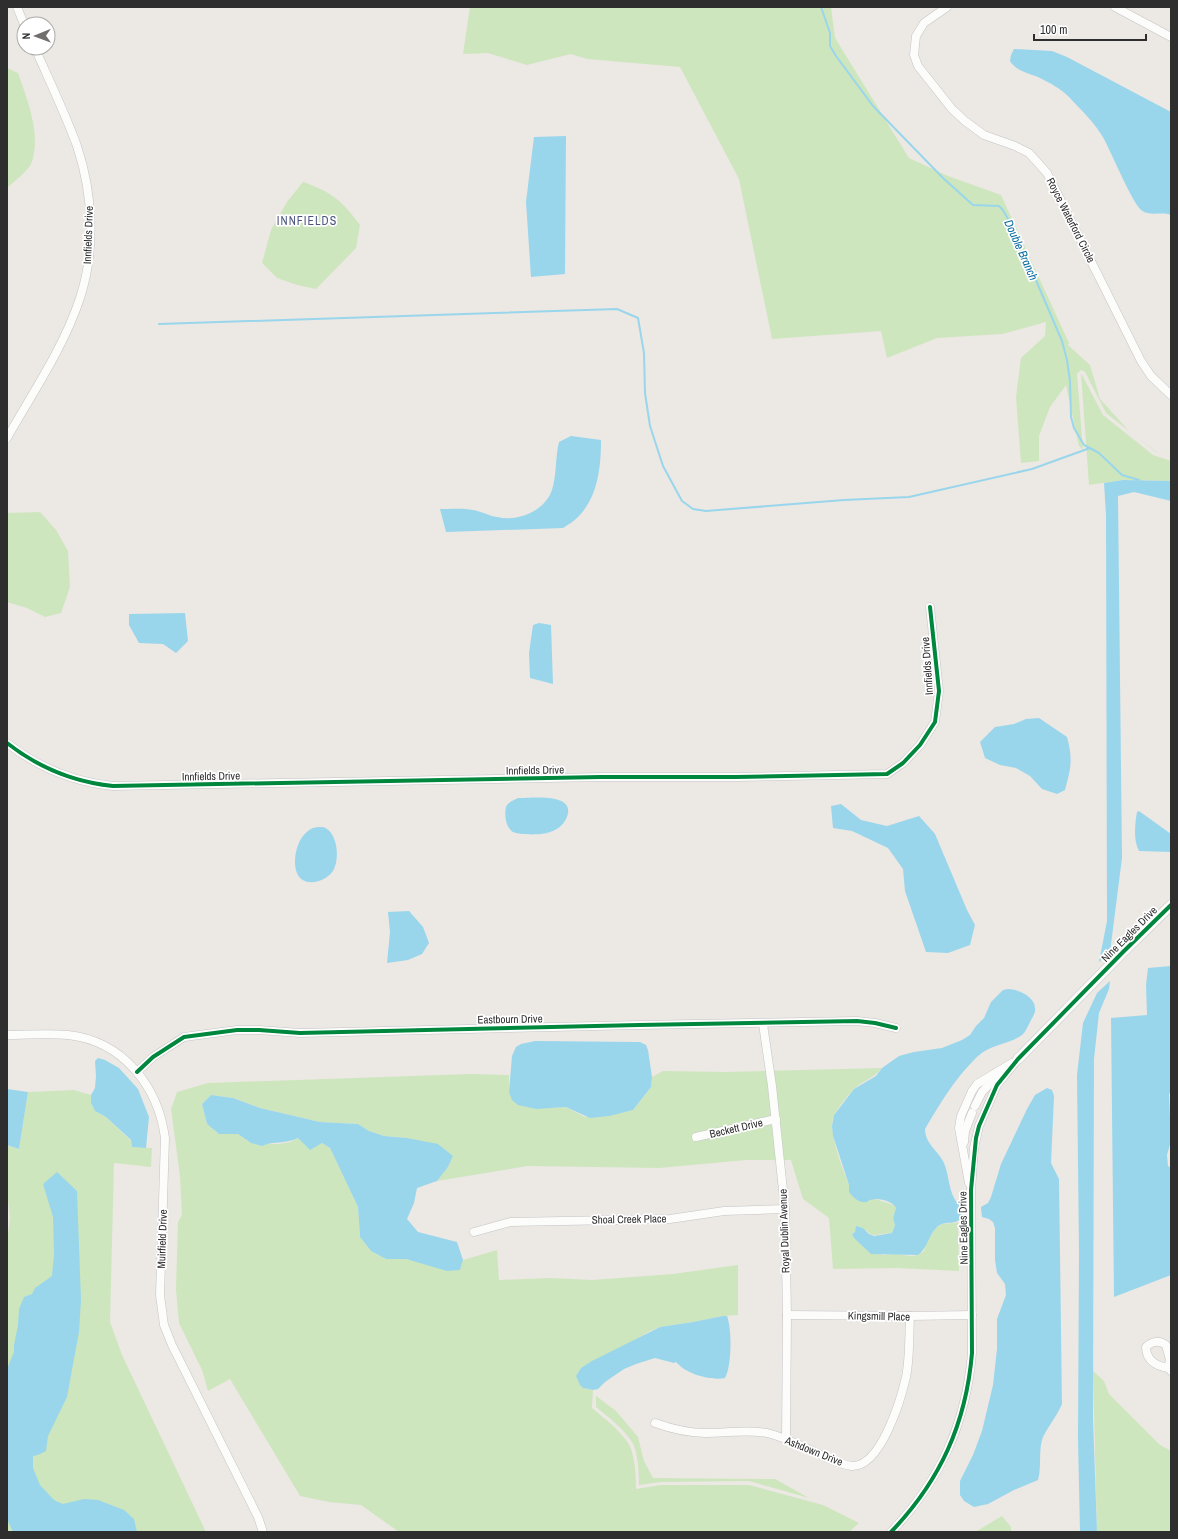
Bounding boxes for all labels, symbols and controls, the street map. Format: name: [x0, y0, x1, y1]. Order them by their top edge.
north arrow: [16, 16, 56, 56]
scale bar: [1034, 16, 1146, 42]
text: 100 m: [1040, 22, 1067, 38]
text: N: [19, 33, 33, 40]
street label: Royce Waterford Circle: [1044, 175, 1098, 265]
street label: Innfields Drive: [80, 206, 96, 264]
district label: INNFIELDS: [277, 213, 337, 229]
water label: Double Branch: [1000, 217, 1042, 283]
street label: Innfields Drive: [918, 636, 936, 696]
street label: Innfields Drive: [506, 762, 564, 778]
street label: Innfields Drive: [182, 768, 240, 784]
street label: Nine Eagles Drive: [1098, 903, 1160, 965]
street label: Eastbourn Drive: [477, 1011, 543, 1027]
street label: Beckett Drive: [708, 1115, 764, 1141]
street label: Royal Dublin Avenue: [776, 1189, 792, 1273]
street label: Nine Eagles Drive: [955, 1191, 971, 1265]
street label: Muirfield Drive: [154, 1209, 170, 1269]
street label: Shoal Creek Place: [592, 1211, 666, 1227]
street label: Kingsmill Place: [848, 1308, 910, 1324]
street label: Ashdown Drive: [782, 1433, 845, 1469]

